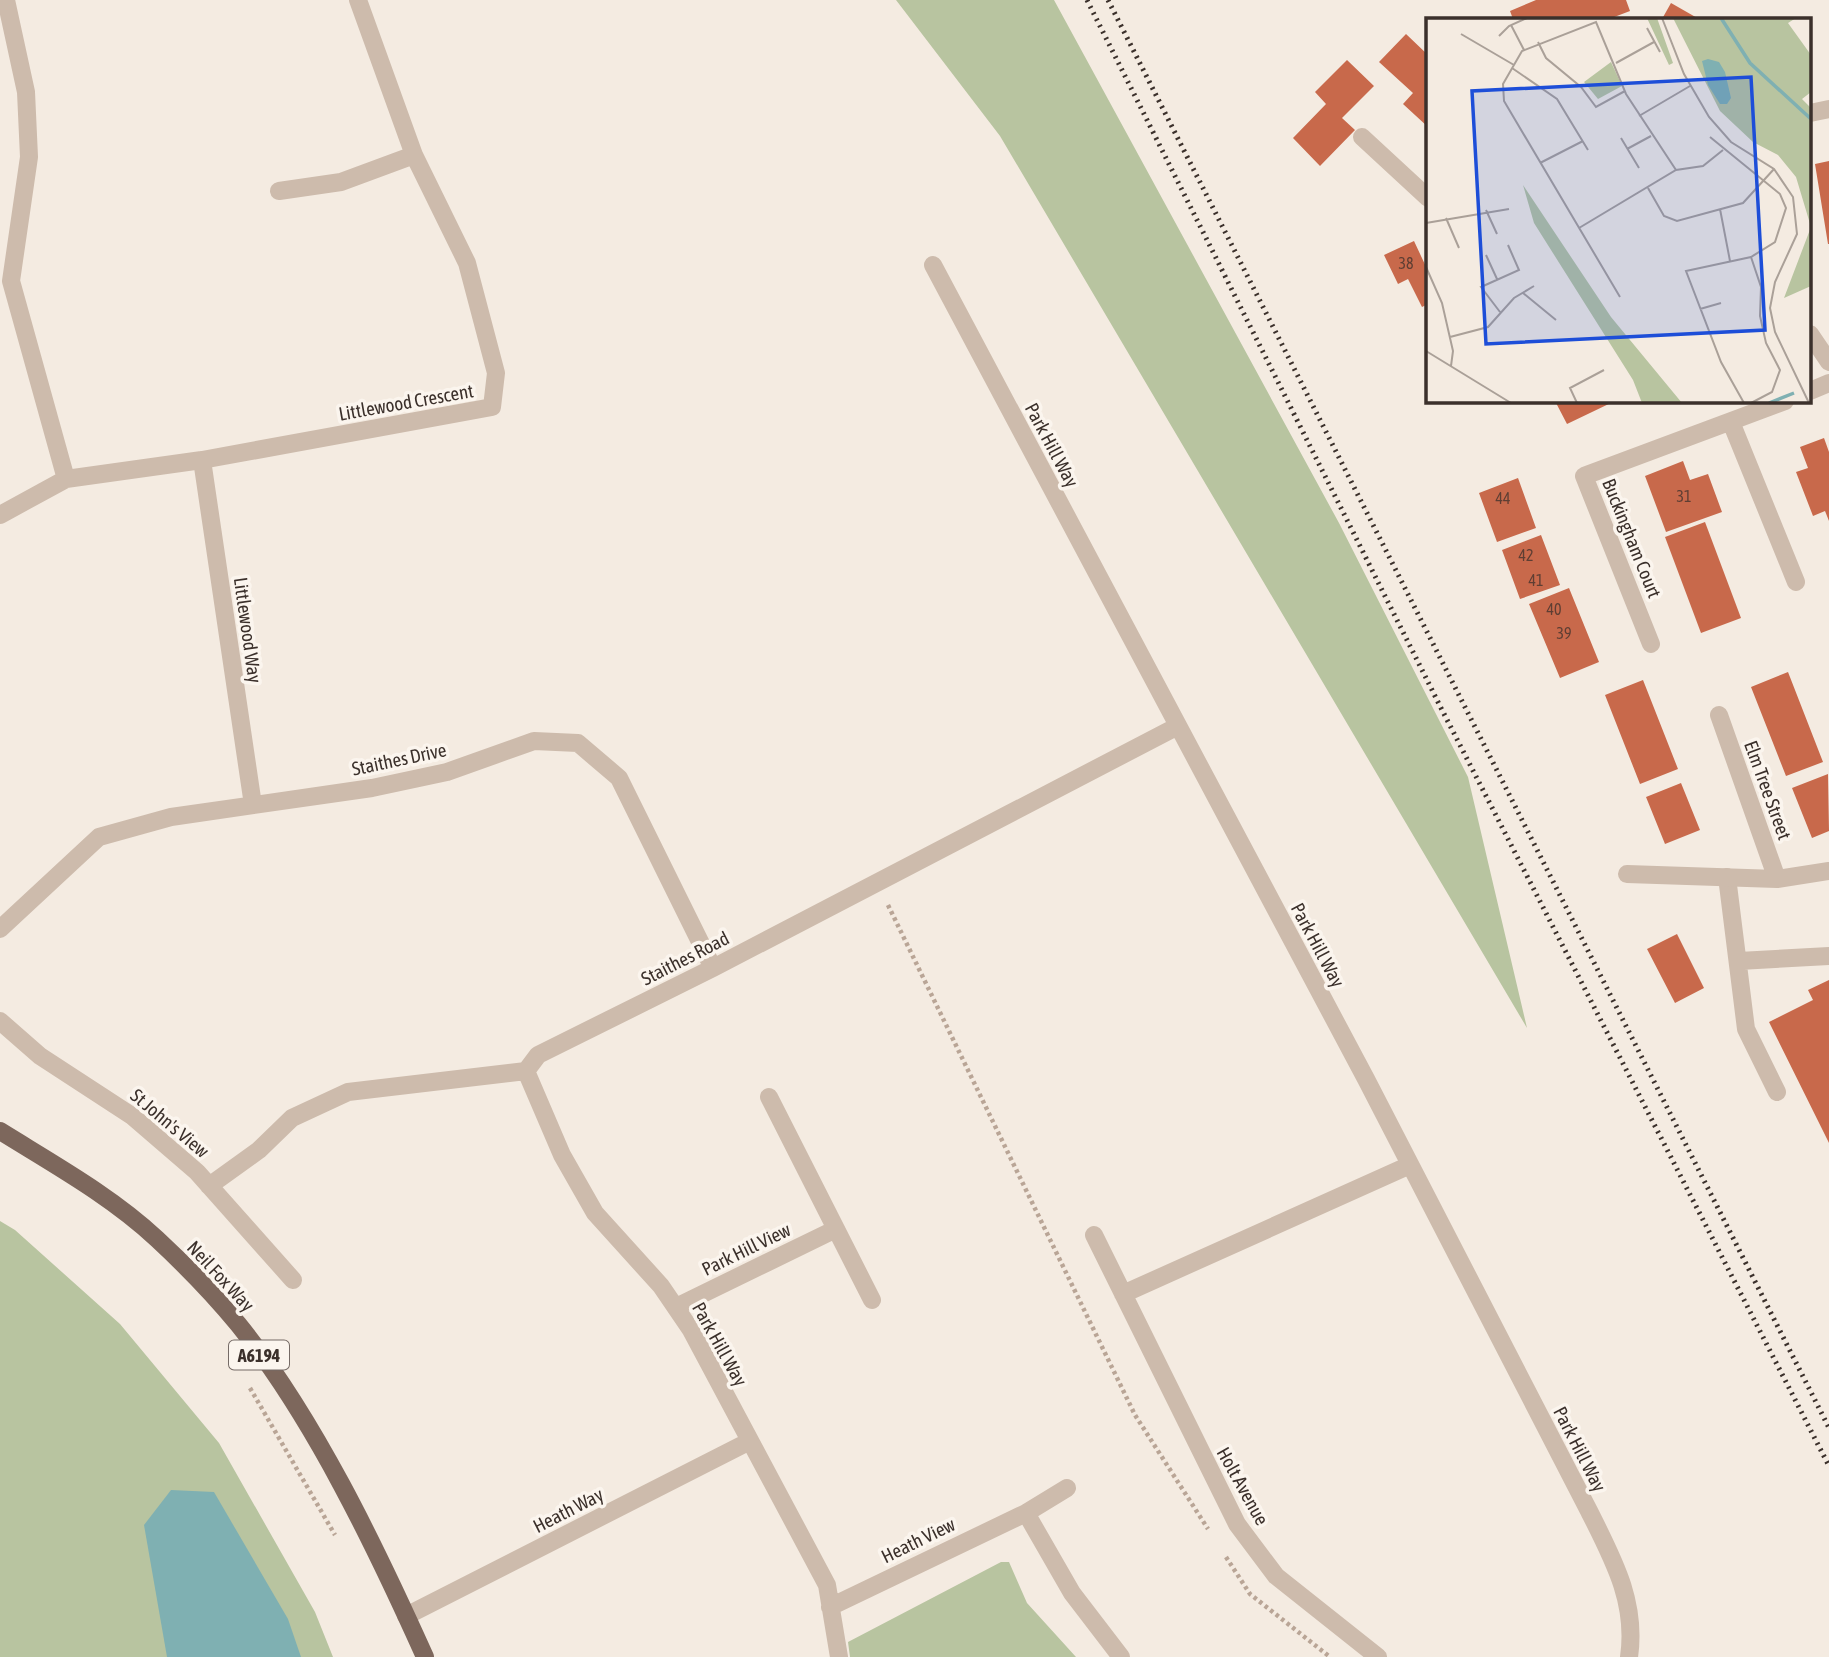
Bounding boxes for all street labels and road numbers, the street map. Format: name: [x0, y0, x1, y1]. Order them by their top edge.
street label: Littlewood Crescent: [337, 379, 475, 425]
street label: Park Hill Way: [1021, 399, 1083, 491]
street label: Buckingham Court: [1598, 475, 1666, 601]
street label: Littlewood Way: [230, 576, 266, 684]
street label: Staithes Drive: [350, 738, 448, 780]
street label: Elm Tree Street: [1740, 738, 1796, 842]
street label: Park Hill Way: [1287, 899, 1349, 991]
street label: Staithes Road: [637, 927, 733, 989]
street label: St John's View: [127, 1084, 214, 1162]
street label: Park Hill View: [698, 1218, 794, 1280]
street label: Neil Fox Way: [183, 1236, 259, 1316]
street label: Park Hill Way: [688, 1298, 752, 1390]
road number: A6194: [229, 1340, 289, 1370]
street label: Park Hill Way: [1549, 1403, 1611, 1495]
street label: Holt Avenue: [1213, 1443, 1273, 1529]
street label: Heath Way: [529, 1483, 607, 1537]
street label: Heath View: [878, 1512, 959, 1567]

